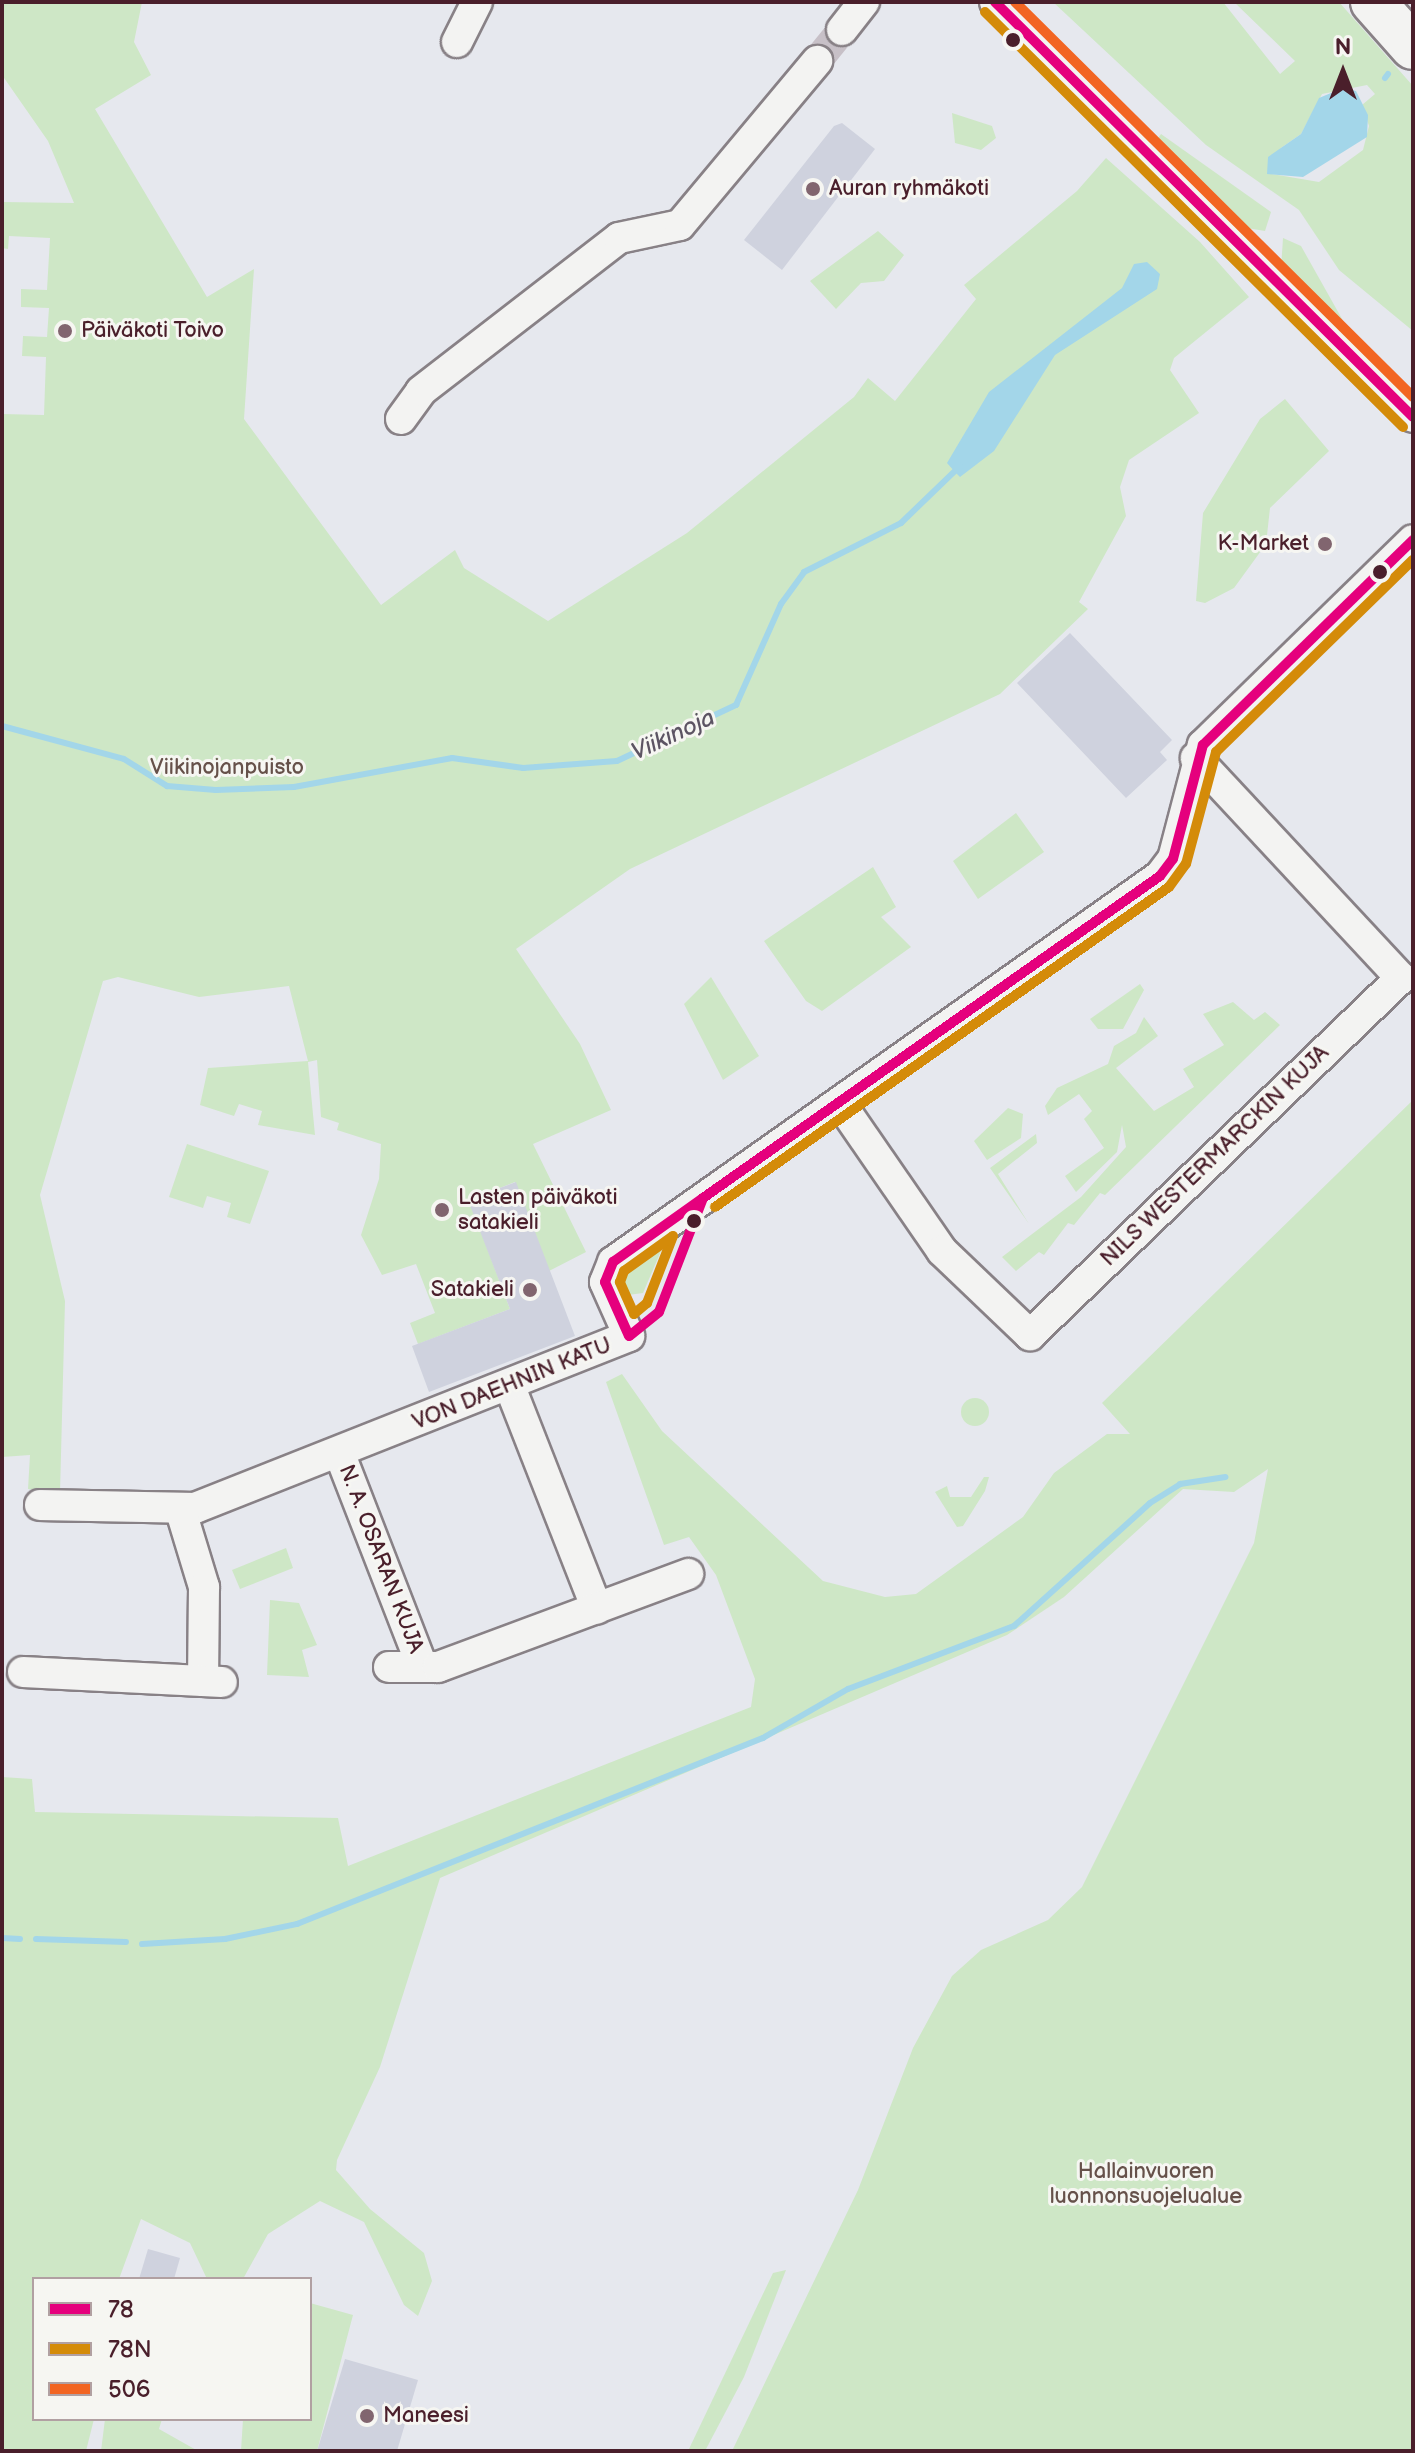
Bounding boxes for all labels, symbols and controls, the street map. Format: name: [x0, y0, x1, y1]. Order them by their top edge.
unlabelled marker: [1005, 32, 1021, 48]
north arrow: [1303, 32, 1383, 112]
text: N: [1335, 34, 1351, 61]
place label: Auran ryhmäkoti: [829, 176, 989, 202]
marker: Auran ryhmäkoti: [804, 180, 822, 198]
place label: Päiväkoti Toivo: [81, 318, 225, 344]
marker: Päiväkoti Toivo: [56, 322, 74, 340]
place label: K-Market: [1218, 531, 1309, 557]
marker: K-Market: [1316, 535, 1334, 553]
unlabelled marker: [1372, 564, 1388, 580]
water label: Viikinoja: [627, 703, 719, 767]
park label: Viikinojanpuisto: [150, 755, 304, 781]
street label: NILS WESTERMARCKIN KUJA: [1095, 1040, 1335, 1272]
place label: Lasten päiväkoti satakieli: [458, 1184, 618, 1236]
marker: Lasten päiväkoti satakieli: [433, 1201, 451, 1219]
unlabelled marker: [686, 1213, 702, 1229]
place label: Satakieli: [431, 1277, 514, 1303]
marker: Satakieli: [521, 1281, 539, 1299]
street label: VON DAEHNIN KATU: [409, 1332, 615, 1436]
street label: N. A. OSARAN KUJA: [333, 1461, 429, 1657]
park label: Hallainvuoren luonnonsuojelualue: [1050, 2158, 1242, 2210]
legend: [32, 2277, 312, 2421]
text: 78: [108, 2295, 134, 2324]
text: 78N: [108, 2335, 152, 2364]
text: 506: [108, 2375, 151, 2404]
place label: Maneesi: [383, 2403, 469, 2429]
marker: Maneesi: [358, 2407, 376, 2425]

